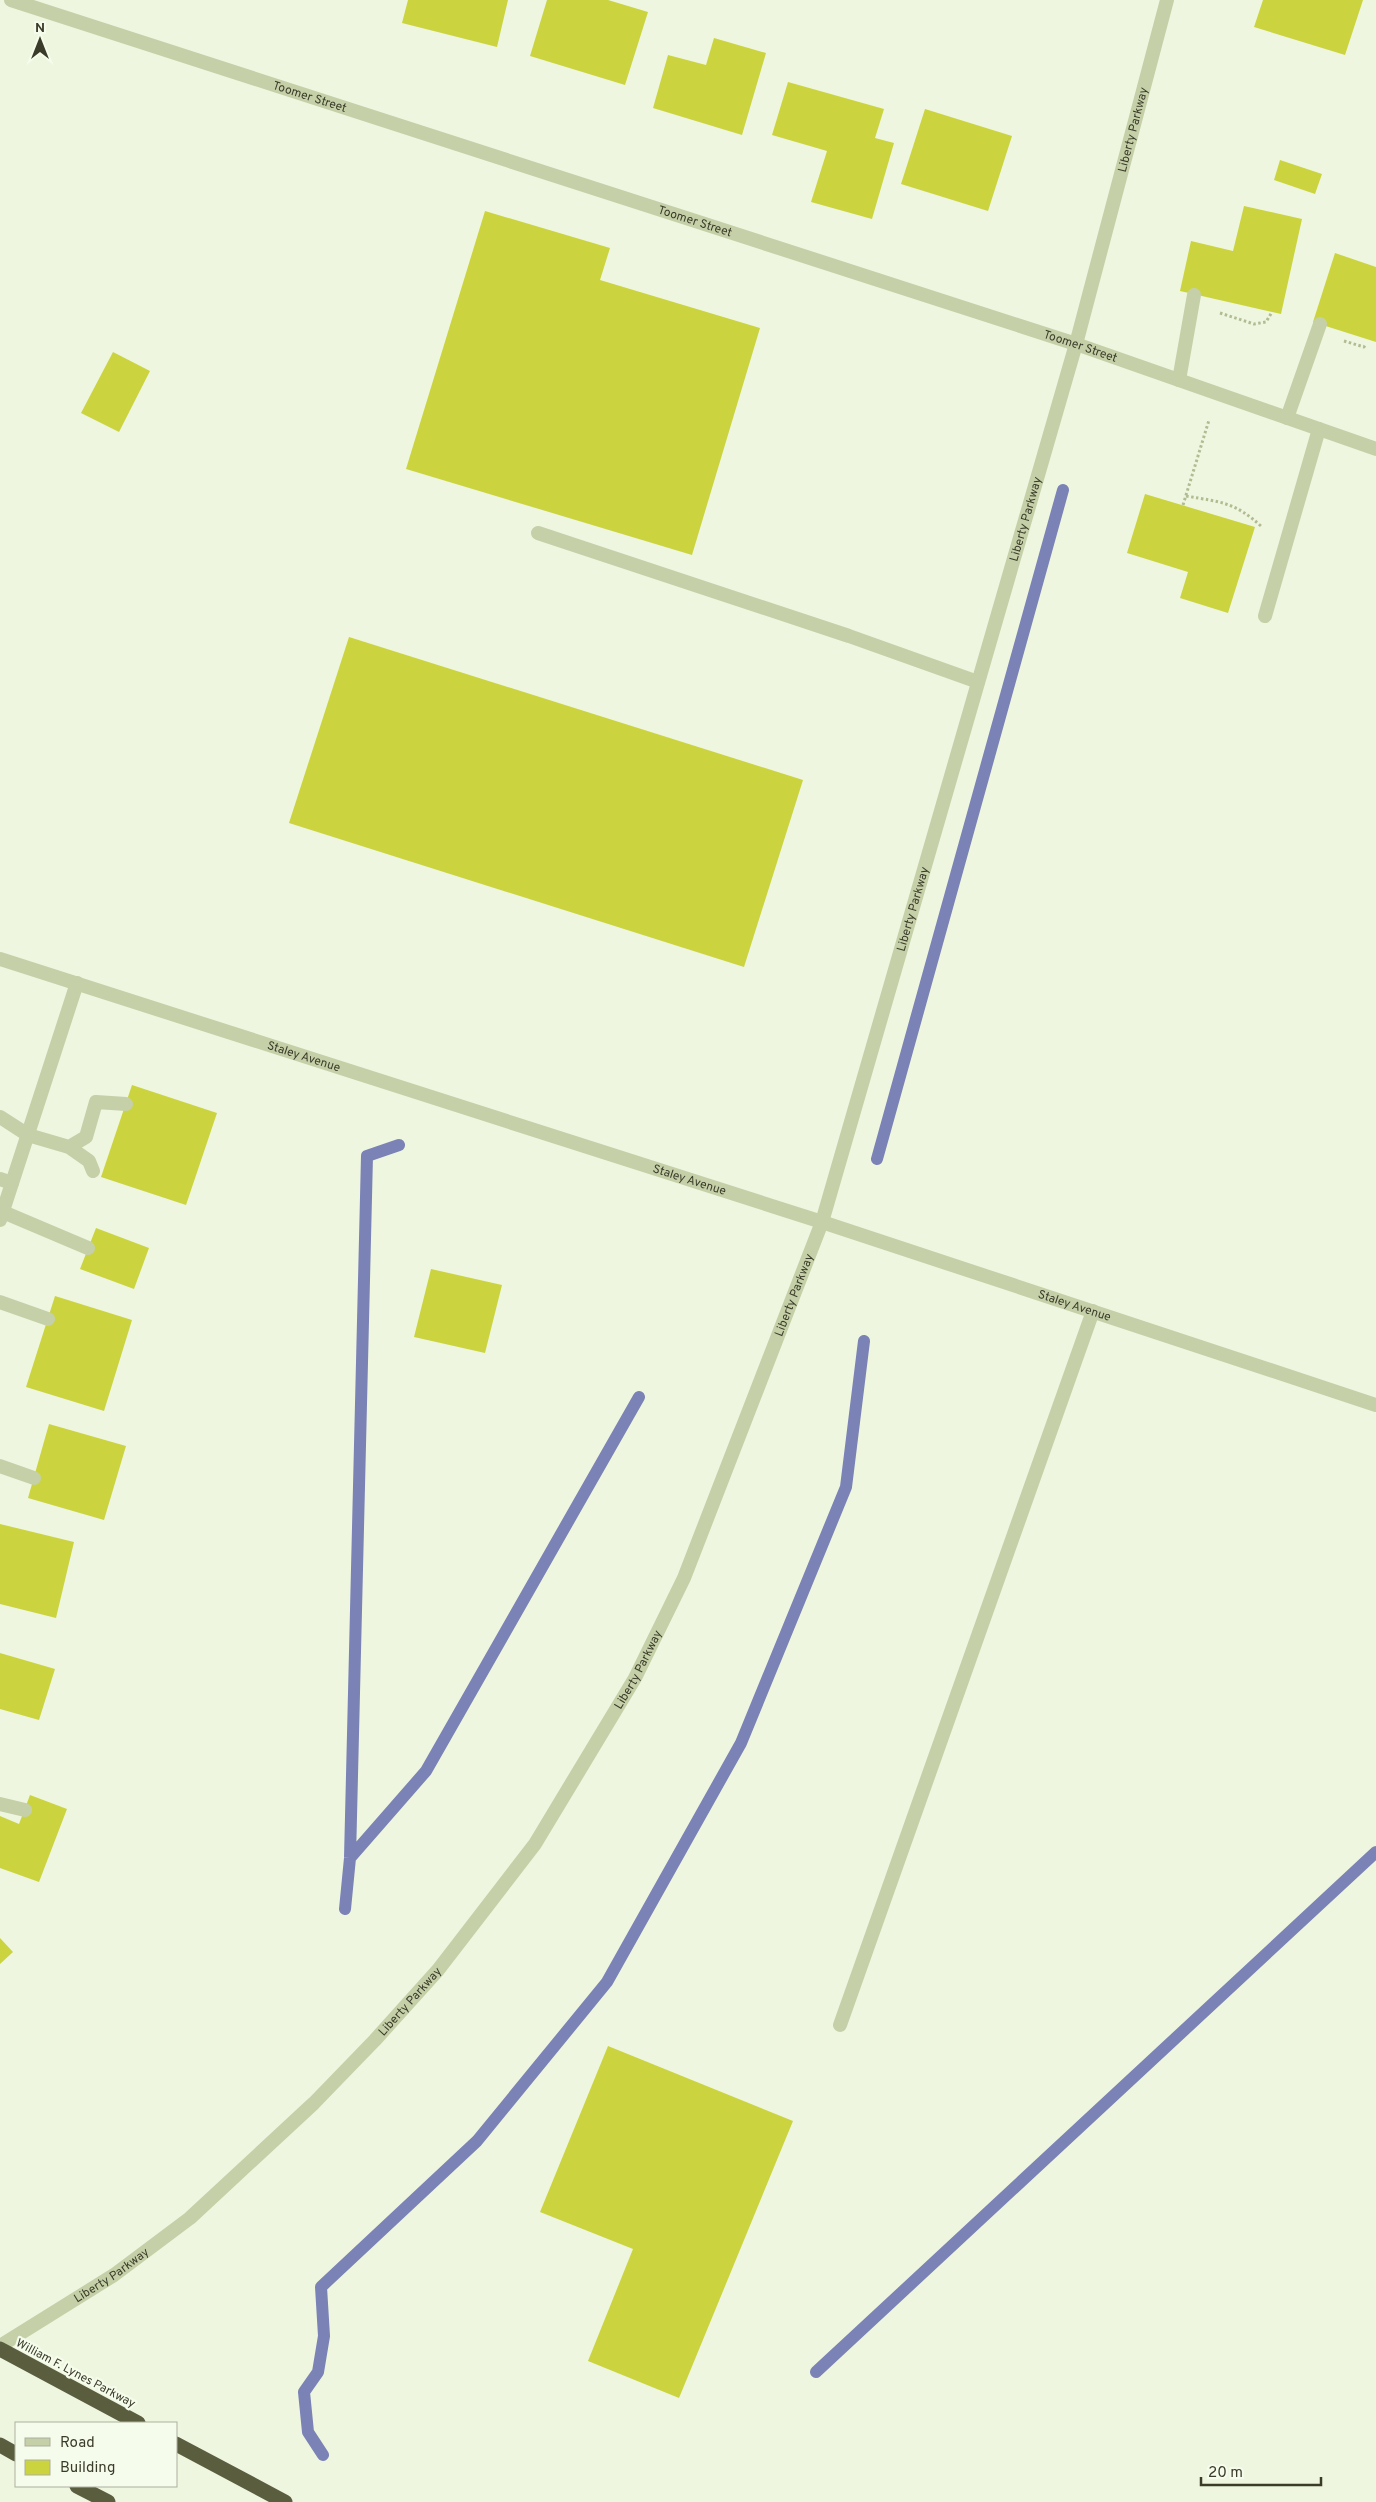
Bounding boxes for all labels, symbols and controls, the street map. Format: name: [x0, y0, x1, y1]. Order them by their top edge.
north arrow: [15, 15, 65, 65]
text: N: [35, 20, 45, 37]
street label: Toomer Street: [270, 78, 349, 117]
street label: Liberty Parkway: [1115, 86, 1153, 174]
street label: Toomer Street: [656, 203, 734, 241]
street label: Toomer Street: [1041, 327, 1119, 367]
street label: Liberty Parkway: [1006, 475, 1046, 564]
street label: Liberty Parkway: [894, 865, 933, 954]
street label: Staley Avenue: [265, 1038, 342, 1076]
street label: Staley Avenue: [651, 1161, 728, 1200]
street label: Liberty Parkway: [771, 1252, 818, 1339]
street label: Staley Avenue: [1036, 1287, 1113, 1326]
street label: Liberty Parkway: [611, 1628, 666, 1712]
street label: Liberty Parkway: [375, 1964, 446, 2040]
street label: Liberty Parkway: [71, 2245, 153, 2307]
street label: William F. Lynes Parkway: [13, 2336, 138, 2412]
legend: [15, 2422, 178, 2487]
text: Road: [60, 2434, 95, 2453]
scale bar: [1201, 2454, 1321, 2486]
text: Building: [60, 2459, 115, 2478]
text: 20 m: [1208, 2464, 1243, 2483]

